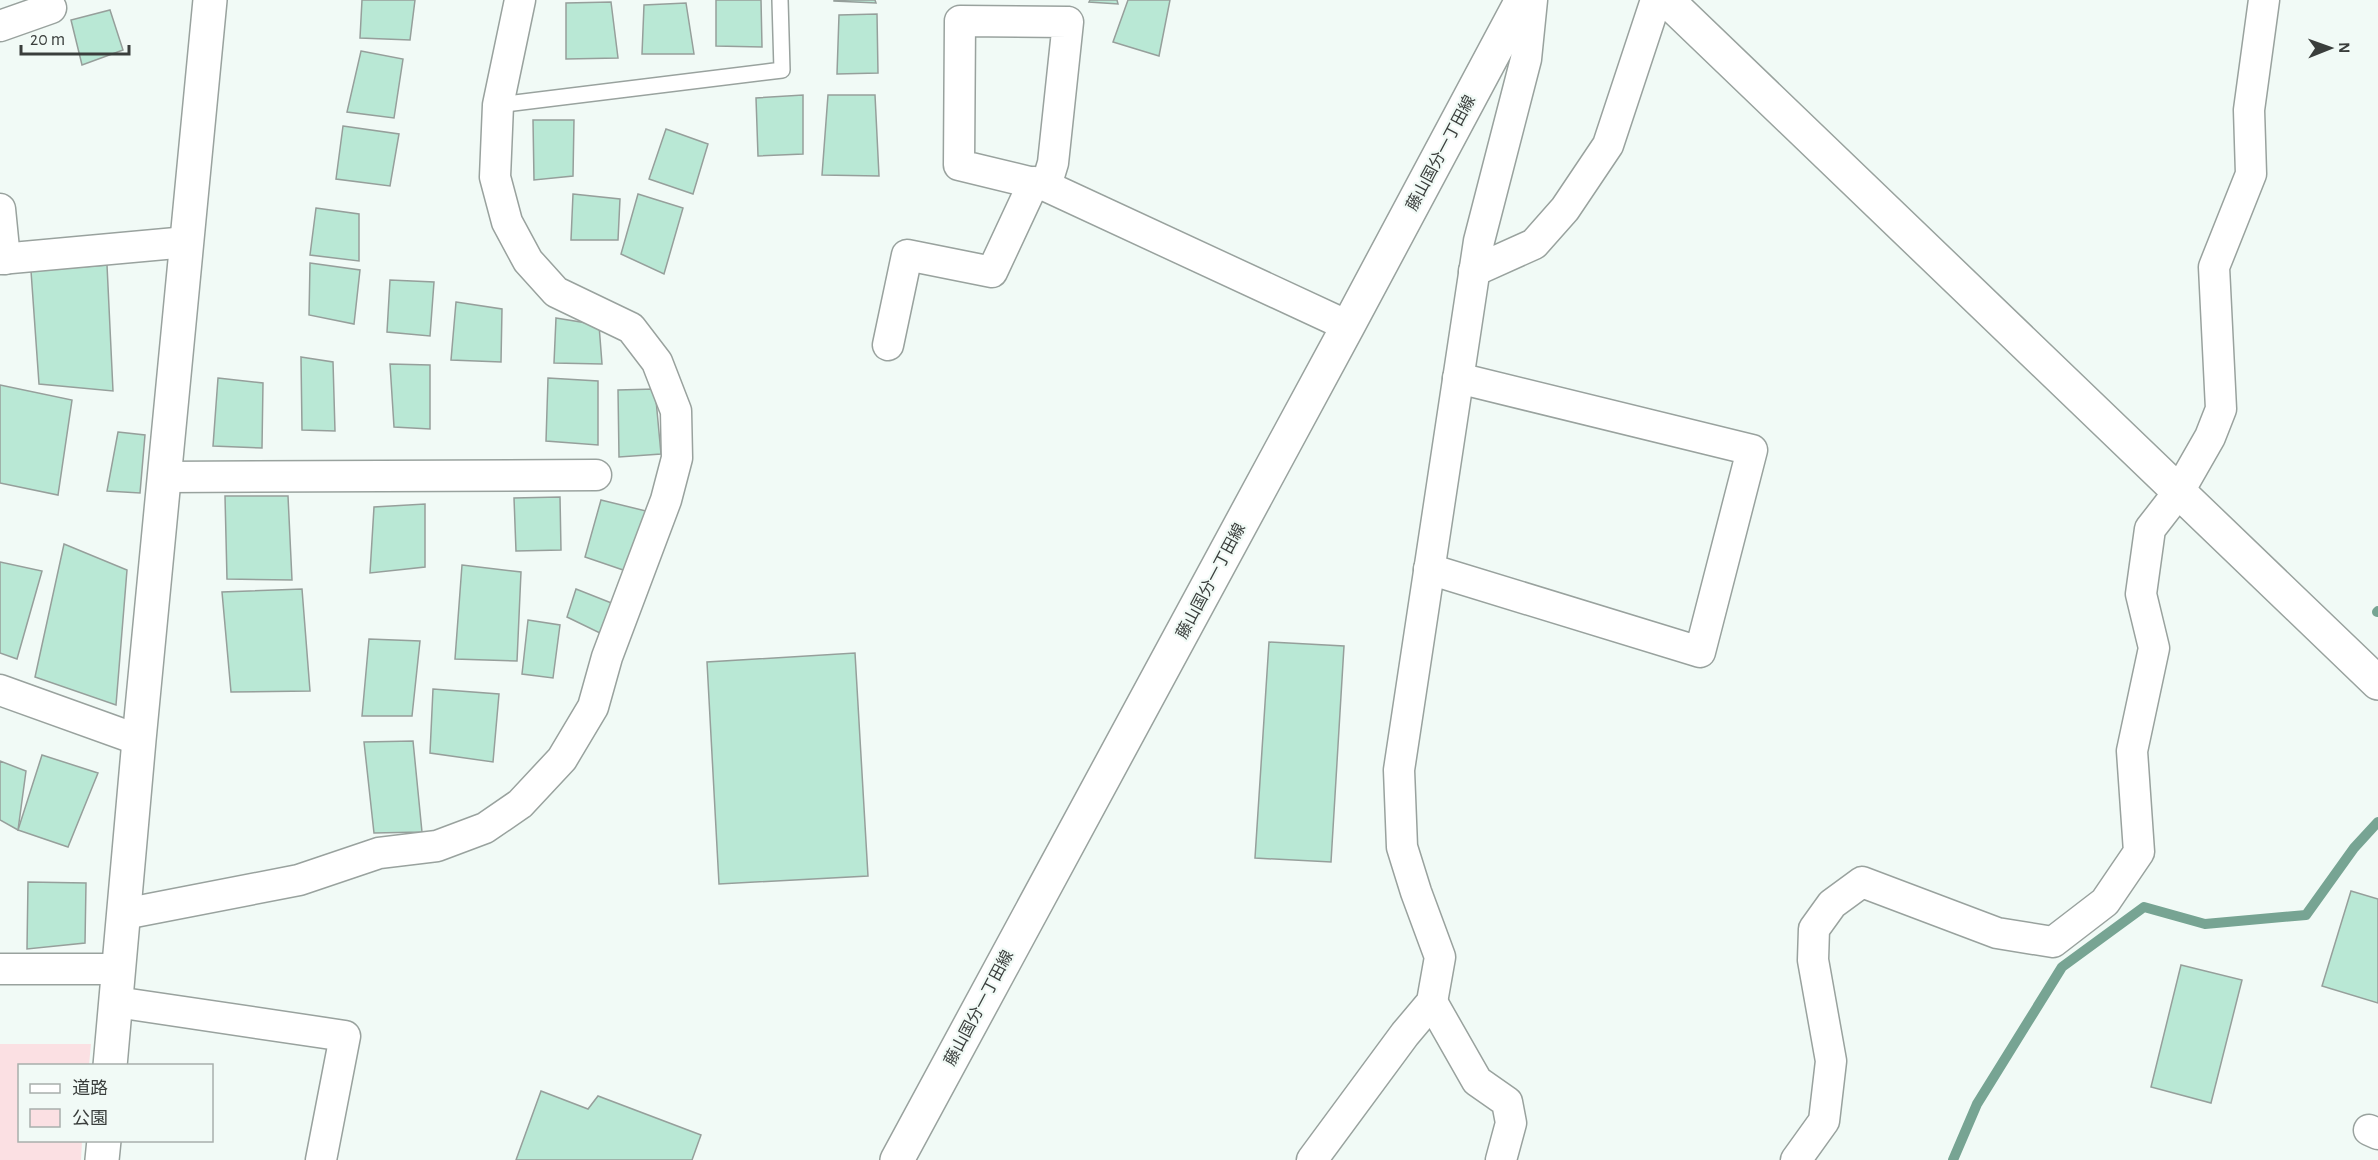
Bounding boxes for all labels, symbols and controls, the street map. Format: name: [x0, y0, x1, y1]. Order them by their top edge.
scale bar: [21, 18, 129, 56]
north arrow: [2300, 18, 2360, 78]
text: 20 m: [30, 31, 65, 49]
text: N: [2336, 42, 2352, 53]
street label: 藤山国分一丁田線: [1403, 92, 1478, 213]
street label: 藤山国分一丁田線: [1173, 520, 1248, 641]
street label: 藤山国分一丁田線: [941, 947, 1016, 1068]
legend: [18, 1064, 213, 1142]
text: 道路: [72, 1078, 108, 1098]
text: 公園: [72, 1109, 108, 1128]

